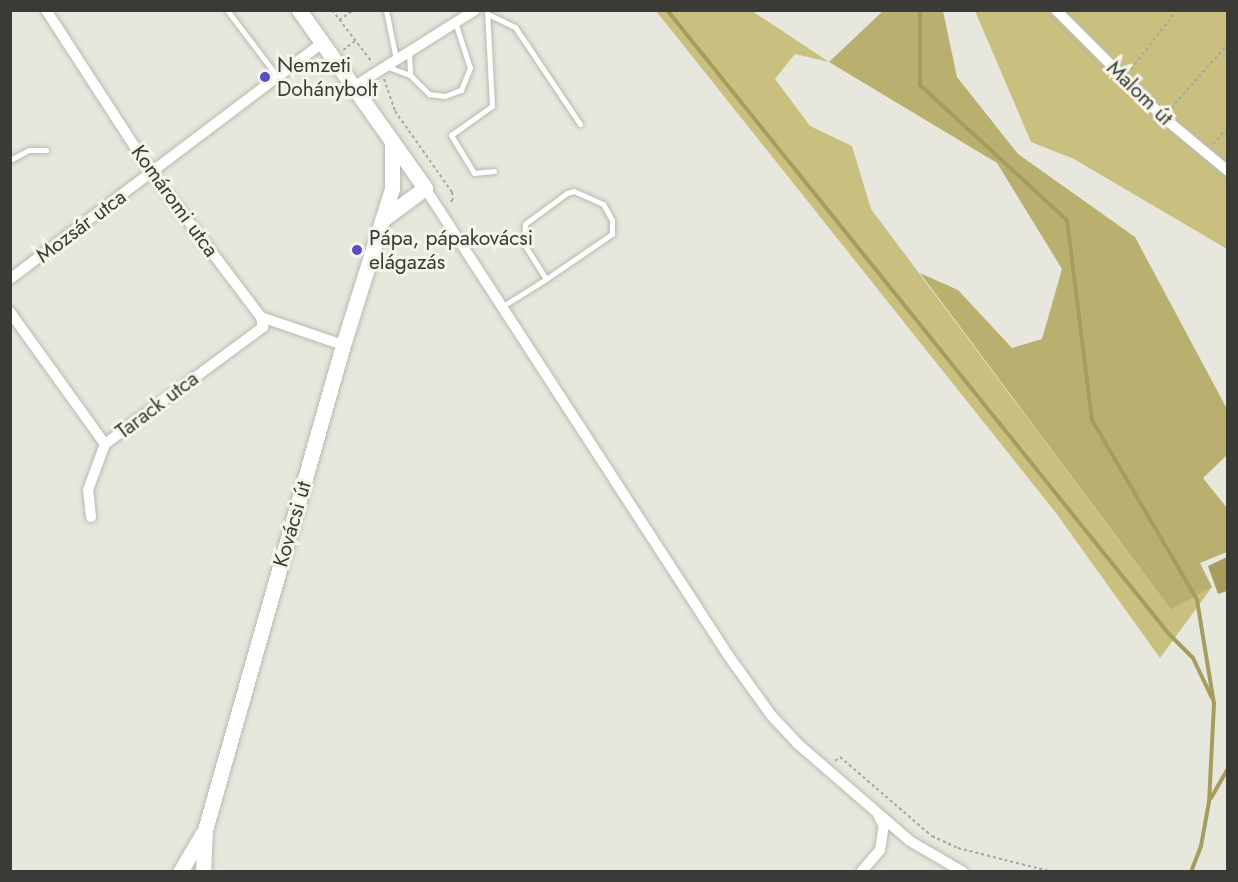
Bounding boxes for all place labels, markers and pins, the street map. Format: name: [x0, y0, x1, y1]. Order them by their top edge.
place label: Nemzeti Dohánybolt: [277, 52, 377, 102]
marker: Nemzeti Dohánybolt: [258, 70, 272, 84]
place label: Pápa, pápakovácsi elágazás: [369, 225, 533, 275]
marker: Pápa, pápakovácsi elágazás: [350, 243, 364, 257]

